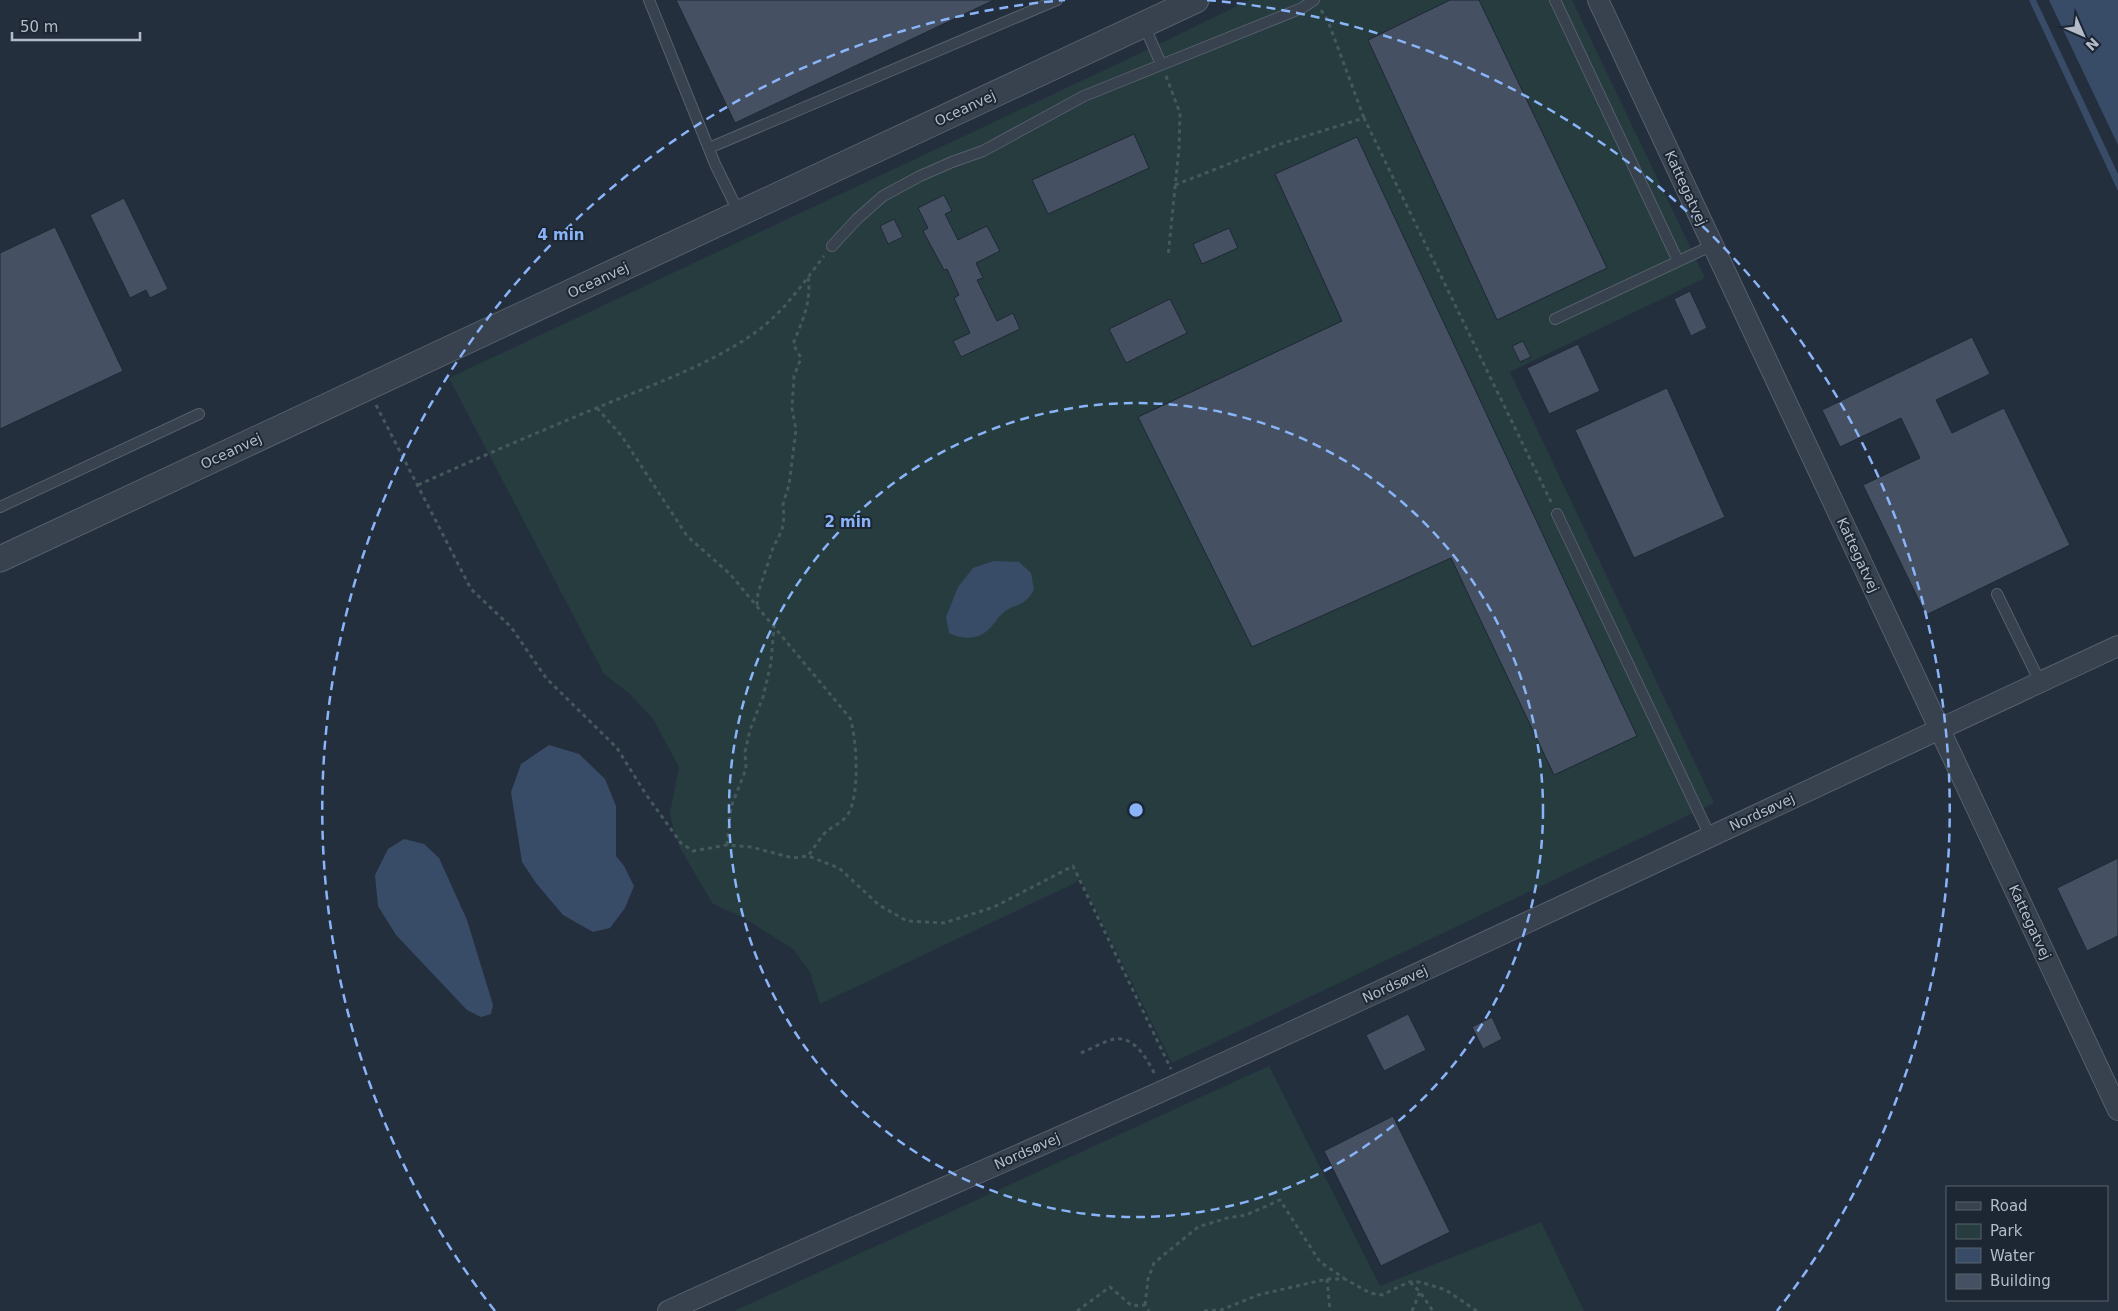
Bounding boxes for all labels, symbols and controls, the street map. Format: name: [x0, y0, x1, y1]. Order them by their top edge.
scale bar: [12, 10, 140, 42]
north arrow: [2058, 10, 2108, 60]
text: 50 m: [20, 18, 58, 36]
text: N: [2082, 34, 2102, 54]
street label: Oceanvej: [932, 87, 998, 129]
street label: Kattegatvej: [1662, 148, 1710, 228]
text: 4 min: [537, 226, 585, 244]
street label: Oceanvej: [565, 259, 631, 301]
street label: Oceanvej: [198, 430, 264, 472]
text: 2 min: [824, 513, 872, 531]
street label: Kattegatvej: [1834, 515, 1882, 595]
street label: Nordsøvej: [1727, 790, 1797, 834]
centre of rings: [1127, 801, 1145, 819]
street label: Kattegatvej: [2006, 882, 2054, 962]
street label: Nordsøvej: [1360, 962, 1430, 1006]
street label: Nordsøvej: [992, 1129, 1062, 1173]
legend: [1946, 1186, 2108, 1301]
text: Road: [1990, 1197, 2028, 1215]
text: Park: [1990, 1222, 2023, 1240]
text: Water: [1990, 1247, 2035, 1265]
text: Building: [1990, 1272, 2051, 1290]

